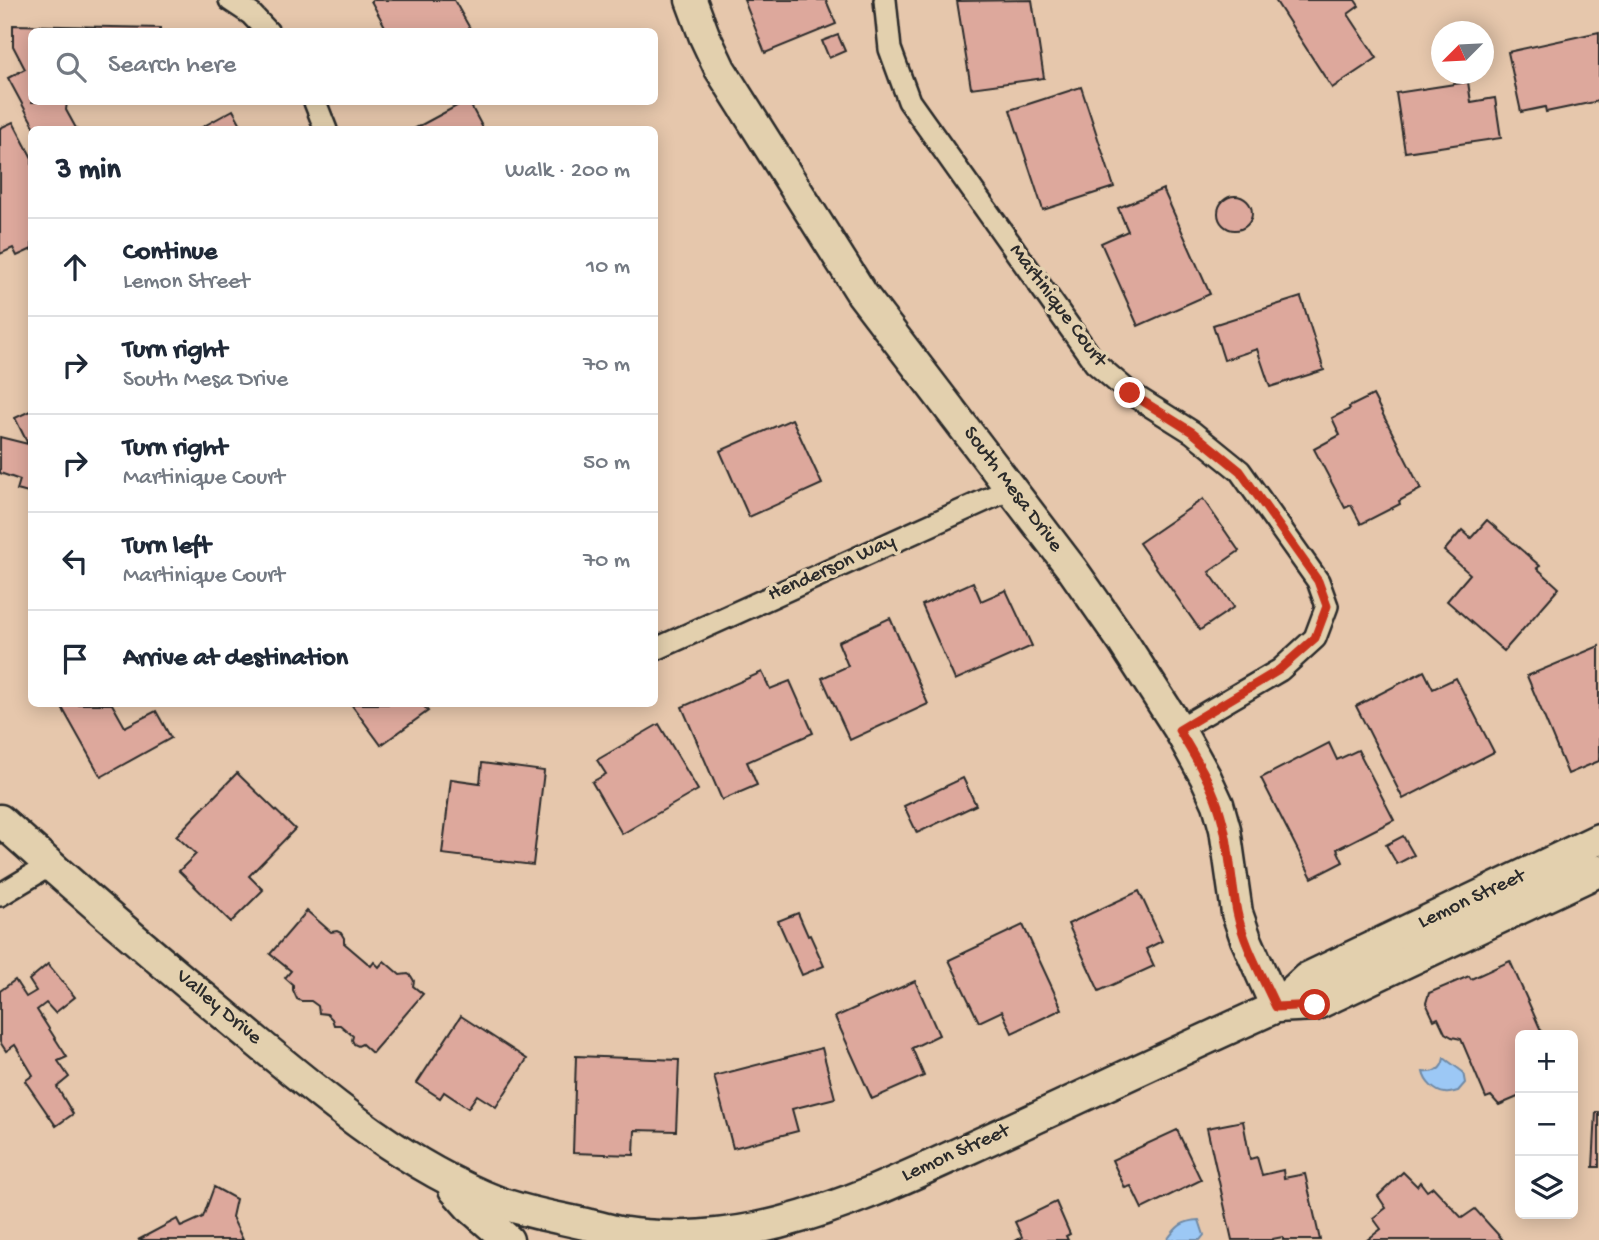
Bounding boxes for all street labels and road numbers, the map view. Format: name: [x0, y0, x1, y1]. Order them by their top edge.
street label: Martinique Court: [1003, 240, 1113, 374]
street label: South Mesa Drive: [957, 422, 1068, 559]
street label: Henderson Way: [764, 530, 900, 608]
street label: Lemon Street: [1414, 863, 1532, 936]
street label: Valley Drive: [169, 964, 267, 1052]
street label: Lemon Street: [898, 1118, 1016, 1189]

